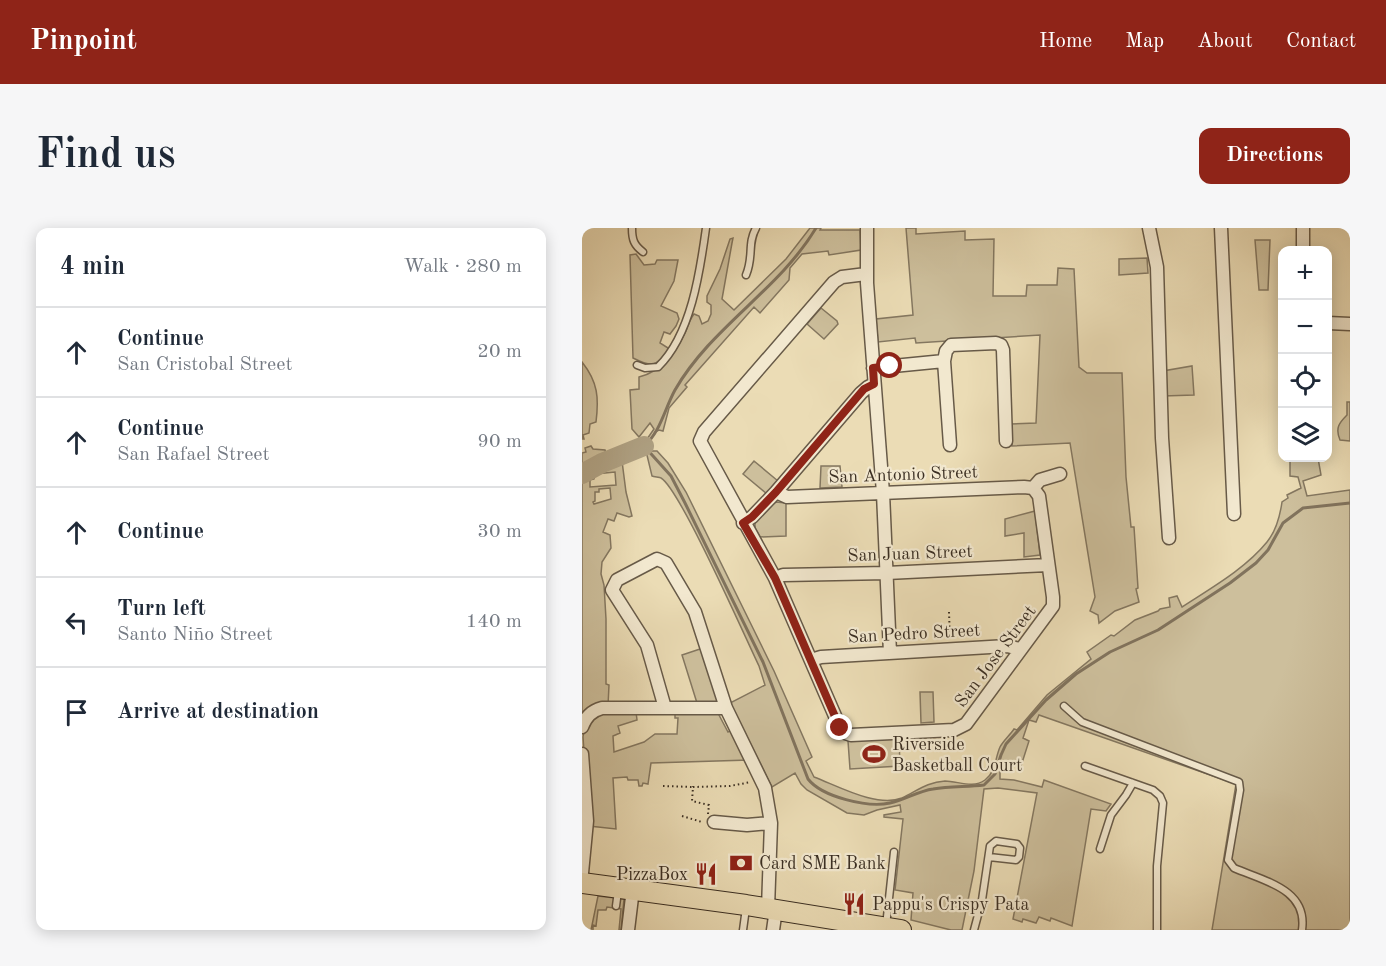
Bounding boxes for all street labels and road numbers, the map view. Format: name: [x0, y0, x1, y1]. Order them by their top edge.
street label: San Antonio Street: [828, 463, 978, 487]
street label: San Juan Street: [847, 543, 973, 565]
street label: San Jose Street: [952, 602, 1040, 711]
street label: San Pedro Street: [847, 622, 981, 646]

